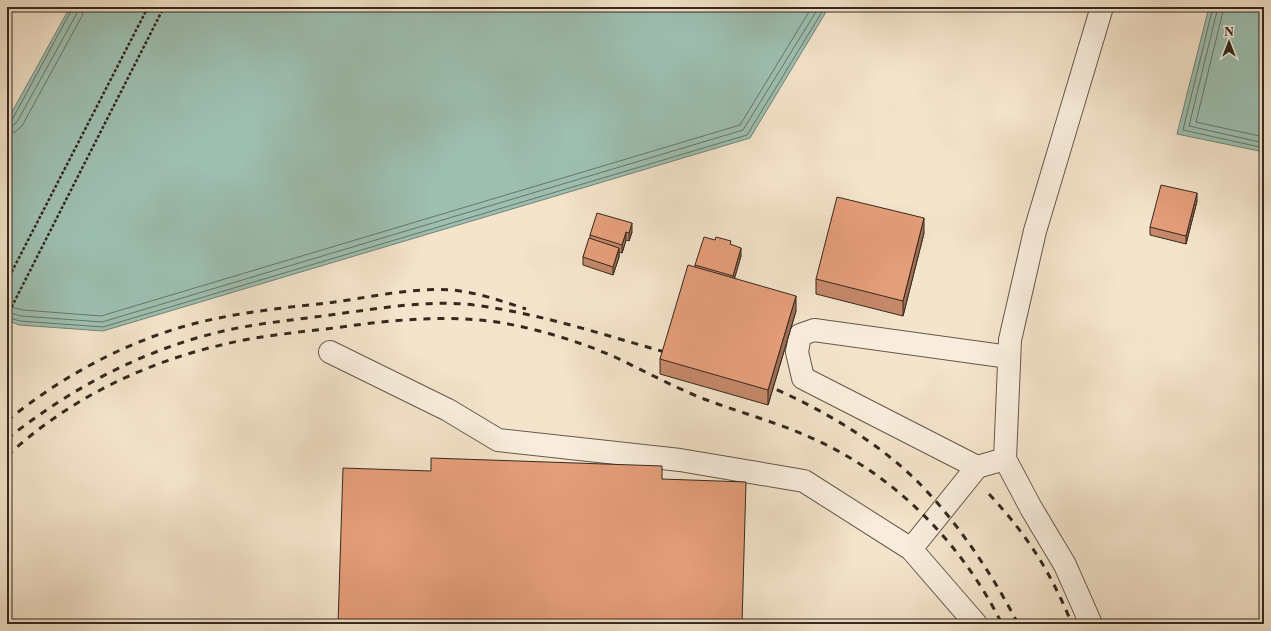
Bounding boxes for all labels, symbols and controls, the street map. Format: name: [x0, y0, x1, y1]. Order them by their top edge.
north arrow: [1209, 22, 1249, 62]
text: N: [1224, 25, 1234, 39]

